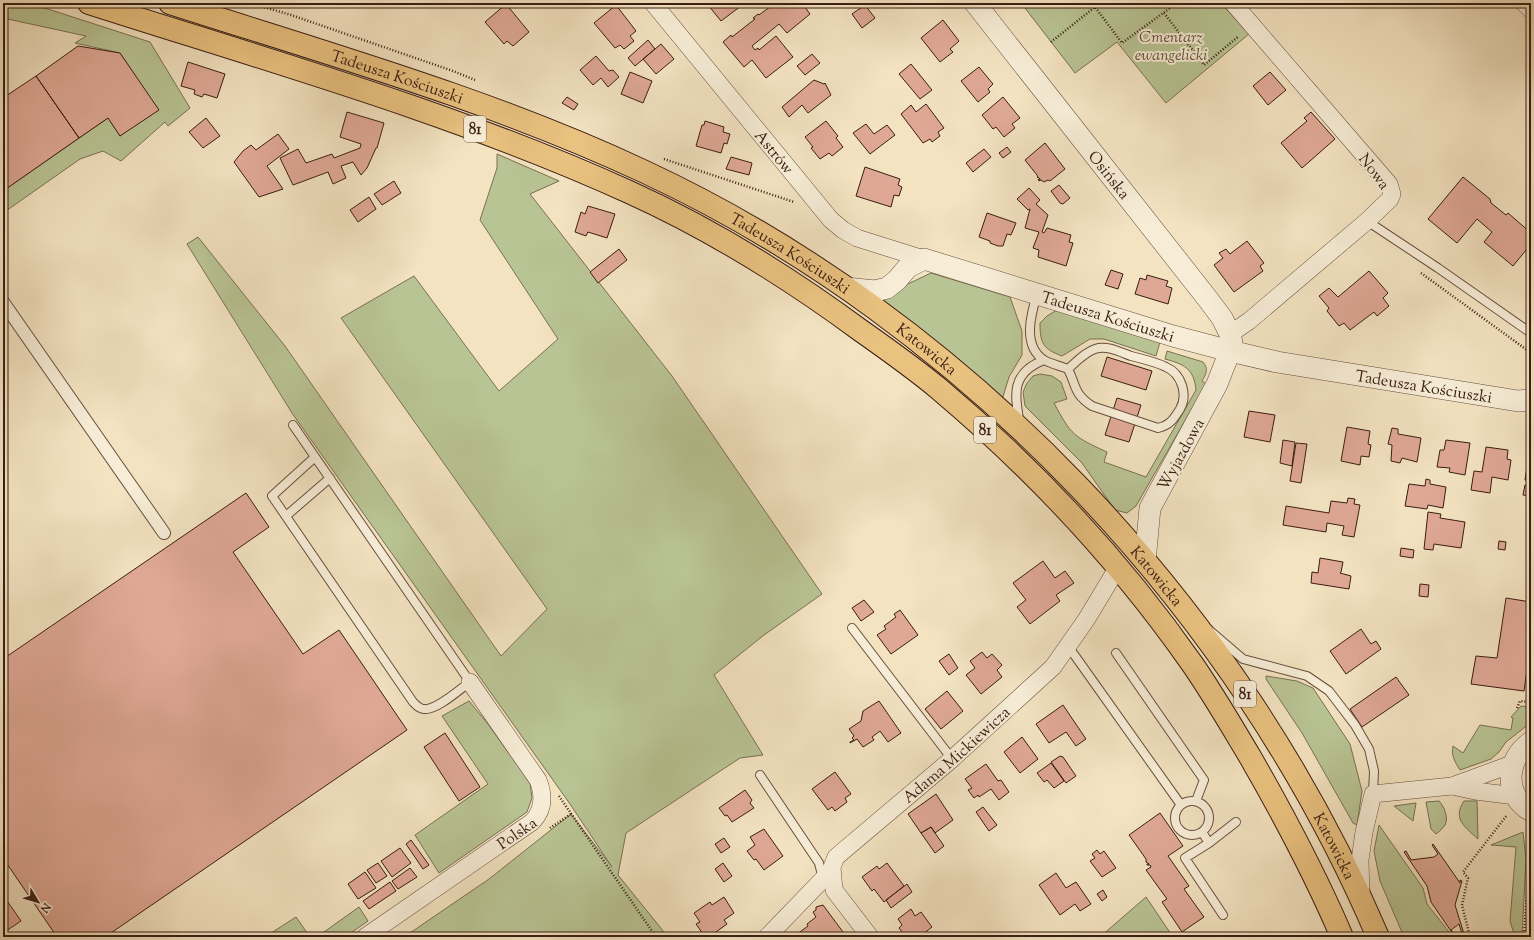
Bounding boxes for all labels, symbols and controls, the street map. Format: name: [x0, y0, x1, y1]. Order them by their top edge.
park label: Cmentarz ewangelicki: [1135, 27, 1207, 68]
street label: Tadeusza Kościuszki: [328, 46, 466, 112]
road number: 81: [464, 116, 486, 142]
street label: Astrów: [748, 126, 798, 180]
street label: Osińska: [1081, 147, 1135, 206]
street label: Nowa: [1352, 150, 1395, 196]
street label: Tadeusza Kościuszki: [725, 208, 854, 301]
street label: Tadeusza Kościuszki: [1038, 287, 1177, 350]
street label: Katowicka: [890, 319, 961, 382]
street label: Tadeusza Kościuszki: [1354, 366, 1494, 411]
street label: Wyjazdowa: [1153, 414, 1212, 495]
road number: 81: [974, 417, 996, 443]
street label: Katowicka: [1123, 542, 1187, 613]
road number: 81: [1234, 681, 1256, 707]
street label: Adama Mickiewicza: [899, 702, 1017, 810]
street label: Katowicka: [1306, 809, 1360, 885]
street label: Polska: [493, 812, 543, 857]
north arrow: [18, 882, 58, 922]
text: N: [36, 898, 55, 916]

